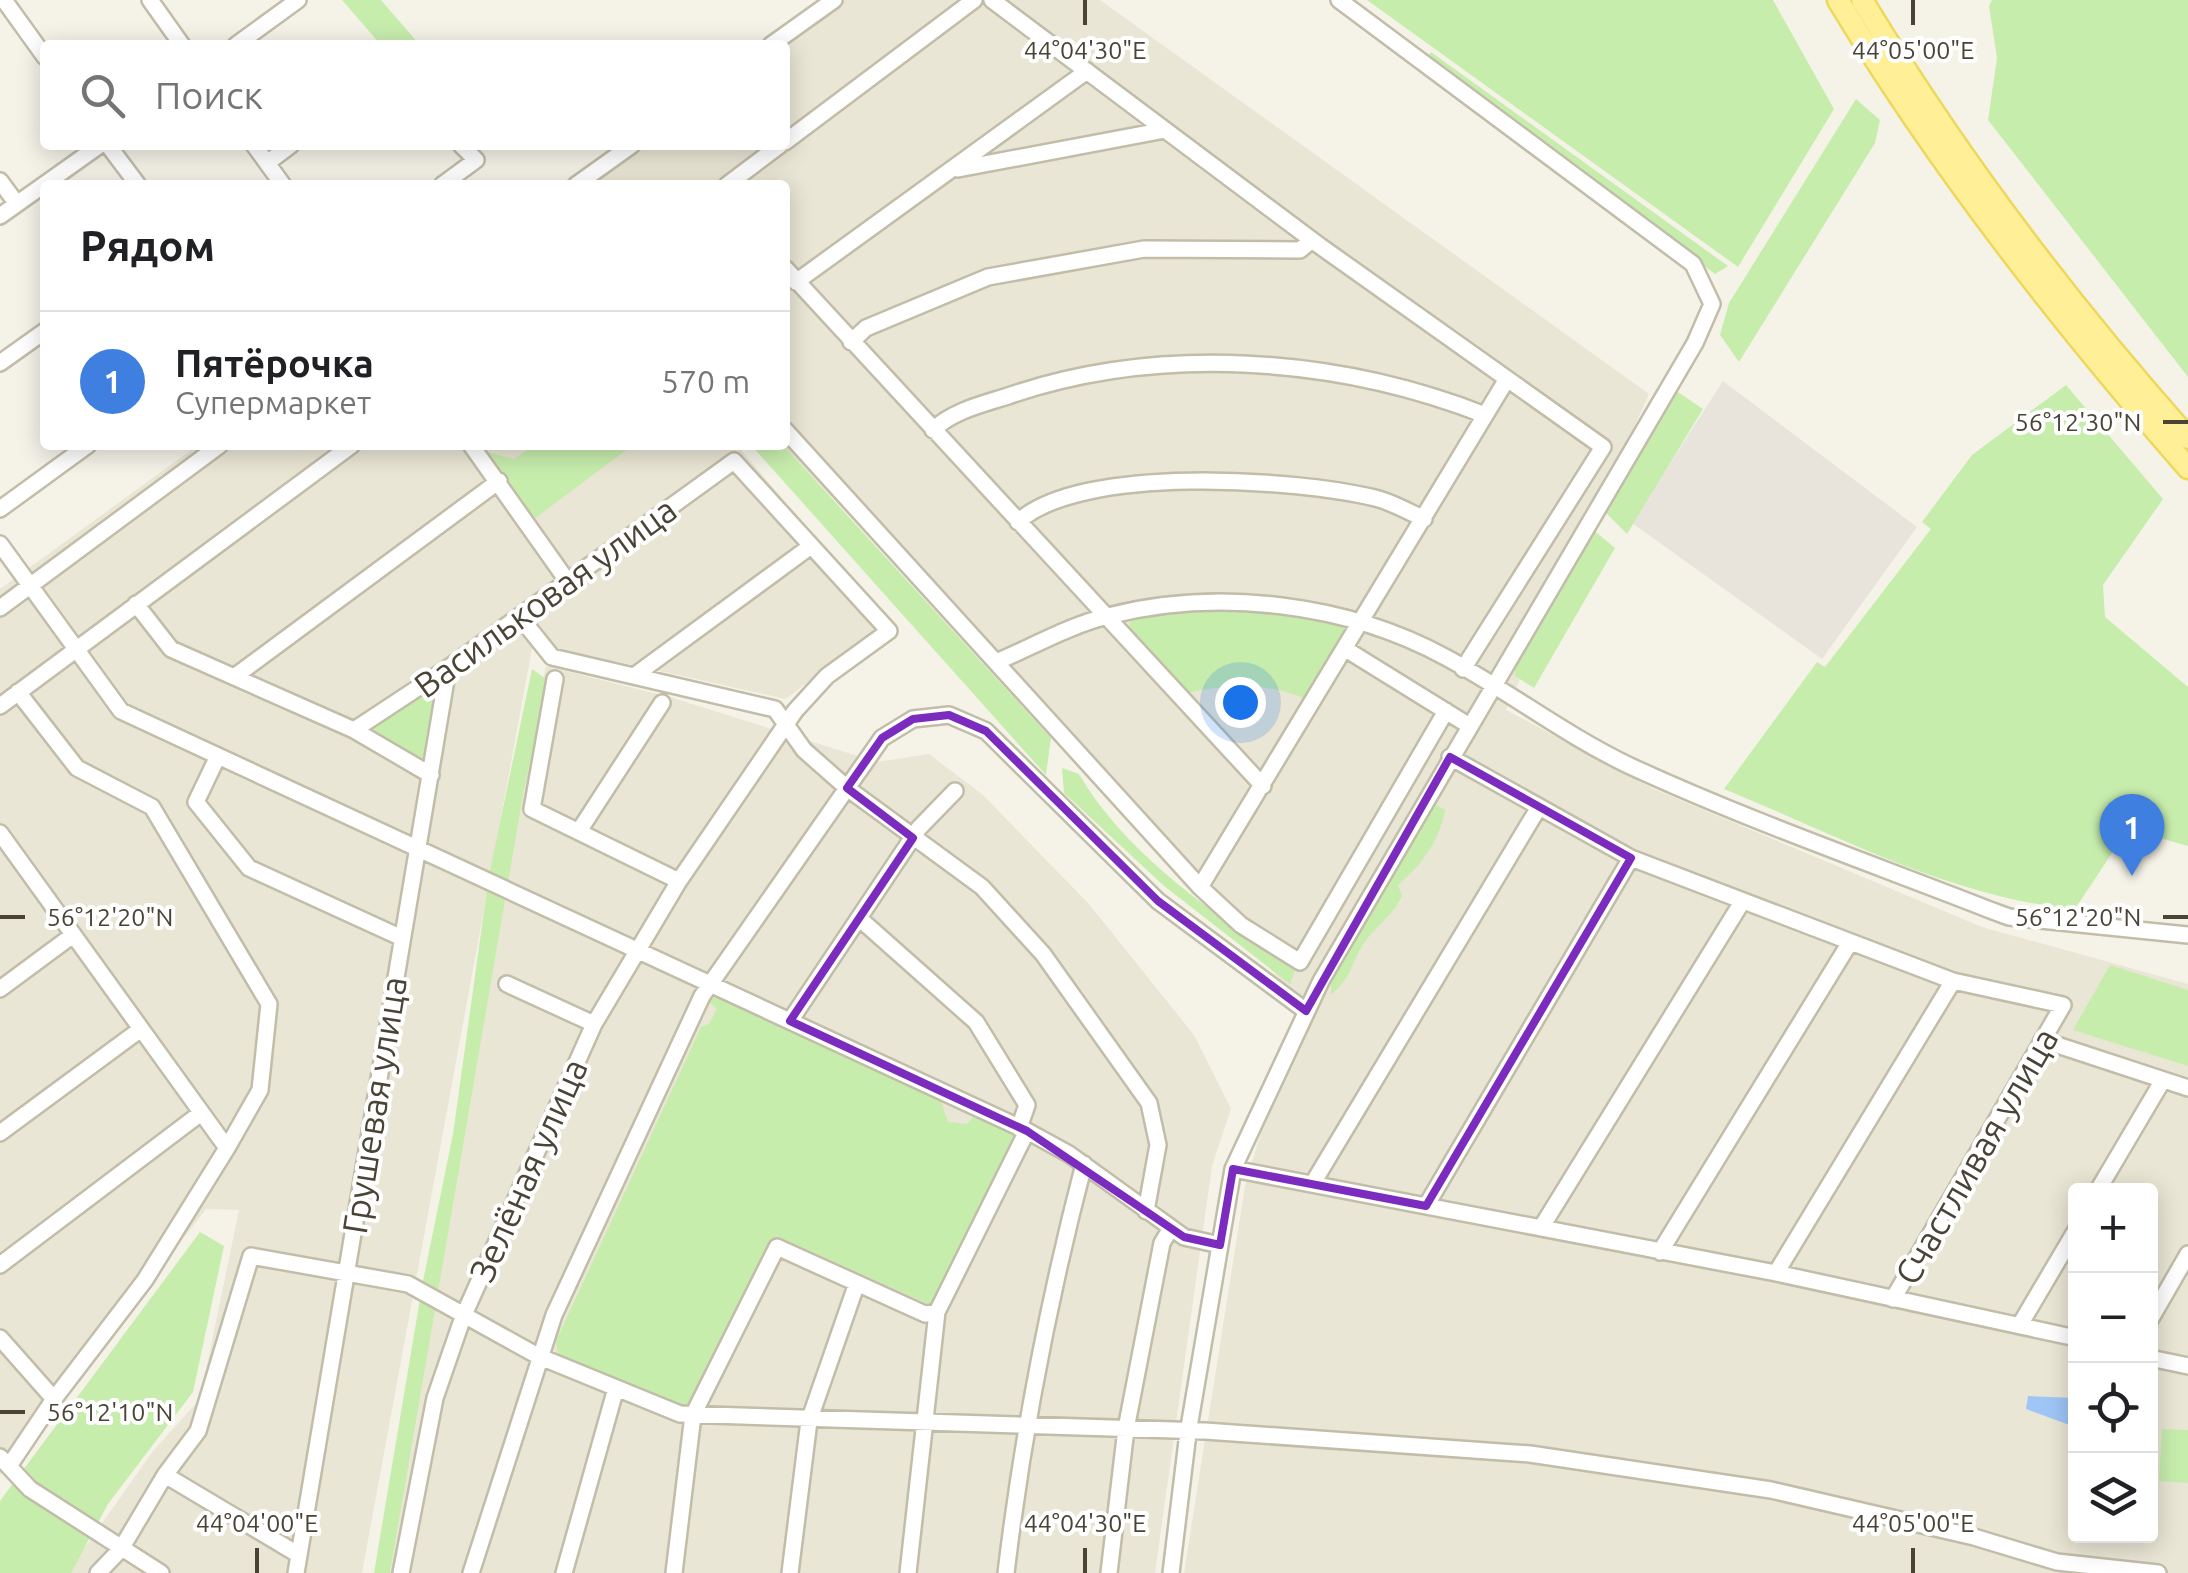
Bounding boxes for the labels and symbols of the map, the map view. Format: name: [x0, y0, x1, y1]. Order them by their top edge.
text: 44°04'30"E: [1024, 36, 1146, 64]
text: 44°05'00"E: [1852, 36, 1974, 64]
text: 56°12'30"N: [2015, 408, 2141, 436]
street label: Васильковая улица: [406, 489, 684, 705]
your location: [1215, 677, 1266, 728]
pin: 1: [2100, 794, 2164, 876]
text: 56°12'20"N: [47, 903, 173, 931]
text: 56°12'20"N: [2015, 903, 2141, 931]
street label: Грушевая улица: [334, 974, 414, 1236]
street label: Счастливая улица: [1886, 1021, 2066, 1291]
street label: Зелёная улица: [461, 1052, 595, 1288]
text: 56°12'10"N: [47, 1398, 173, 1426]
text: 44°04'00"E: [196, 1509, 318, 1537]
text: 44°04'30"E: [1024, 1509, 1146, 1537]
text: 44°05'00"E: [1852, 1509, 1974, 1537]

